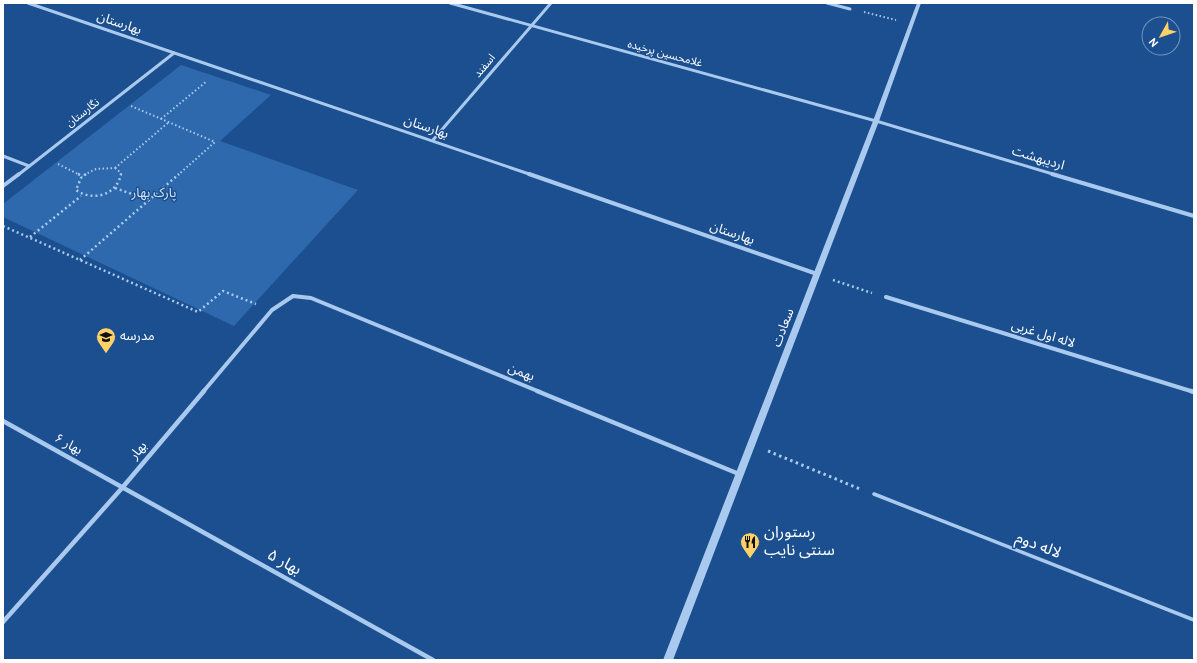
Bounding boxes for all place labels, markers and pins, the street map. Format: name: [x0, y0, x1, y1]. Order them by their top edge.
school or university icon: مدرسه: [95, 326, 117, 354]
place label: مدرسه: [120, 329, 155, 345]
place label: رستوران سنتی نایب: [764, 523, 835, 561]
restaurant icon: رستوران سنتی نایب: [739, 531, 761, 559]

